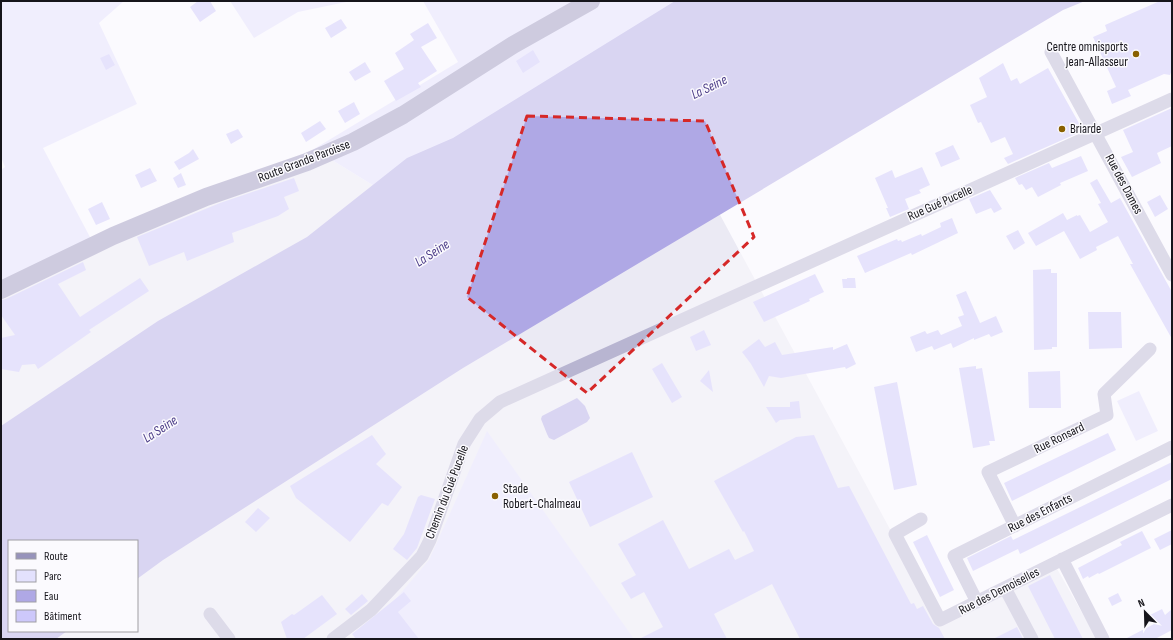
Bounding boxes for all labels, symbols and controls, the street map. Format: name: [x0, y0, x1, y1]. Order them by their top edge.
place label: Centre omnisports Jean-Allasseur: [1047, 39, 1128, 70]
marker: Centre omnisports Jean-Allasseur: [1131, 49, 1141, 59]
water label: La Seine: [688, 71, 730, 103]
place label: Briarde: [1070, 121, 1101, 137]
marker: Briarde: [1057, 124, 1067, 134]
street label: Route Grande Paroisse: [256, 136, 352, 186]
street label: Rue des Dames: [1102, 151, 1147, 217]
street label: Rue Gué Pucelle: [905, 182, 975, 224]
water label: La Seine: [411, 235, 453, 270]
water label: La Seine: [139, 411, 181, 446]
street label: Rue Ronsard: [1031, 419, 1087, 457]
street label: Chemin du Gué Pucelle: [422, 443, 472, 541]
place label: Stade Robert-Chalmeau: [503, 481, 581, 512]
street label: Rue des Enfants: [1005, 490, 1075, 536]
marker: Stade Robert-Chalmeau: [490, 491, 500, 501]
legend: [8, 540, 138, 632]
text: Route: [44, 549, 68, 564]
street label: Rue des Demoiselles: [956, 564, 1042, 618]
text: Parc: [44, 569, 62, 584]
text: Eau: [44, 589, 58, 604]
north arrow: [1125, 592, 1165, 632]
text: N: [1136, 596, 1147, 610]
text: Bâtiment: [44, 609, 82, 624]

